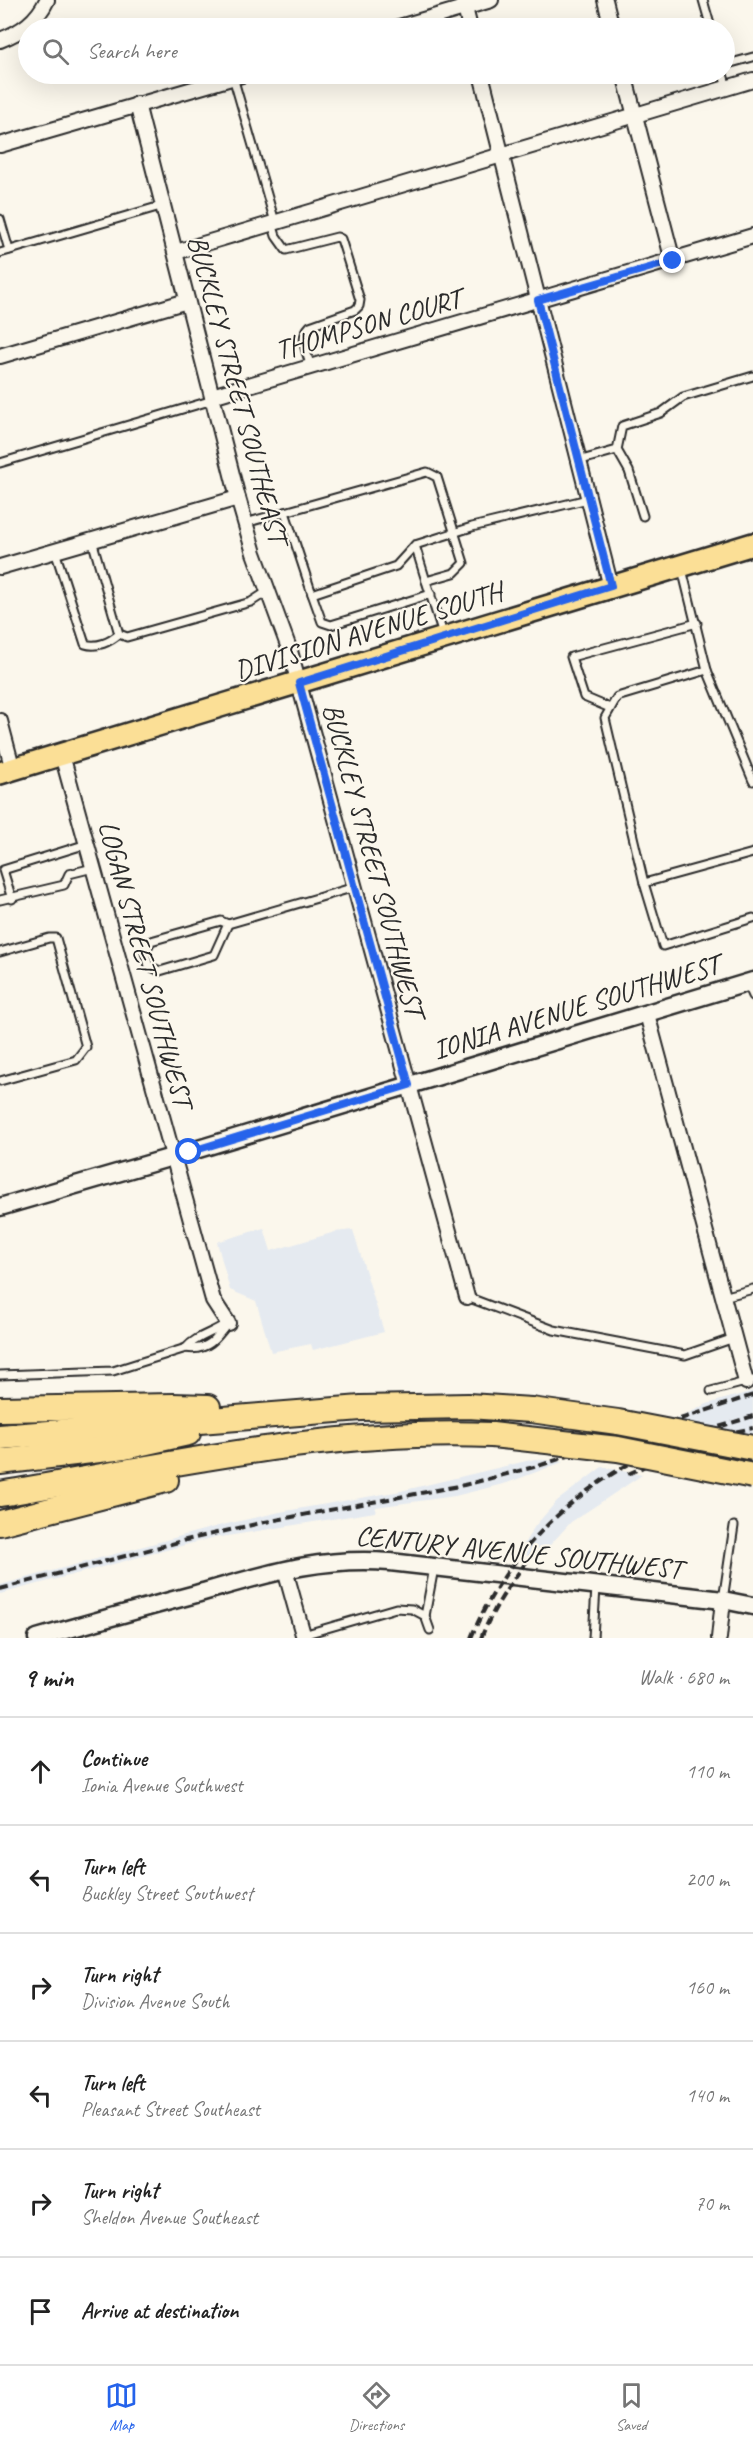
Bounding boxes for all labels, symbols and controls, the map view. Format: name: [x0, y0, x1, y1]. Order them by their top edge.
search box: [18, 18, 735, 84]
icon: search: [39, 35, 72, 68]
text: Search here: [87, 37, 177, 65]
street label: BUCKLEY STREET SOUTHEAST: [180, 231, 298, 554]
route end: [659, 247, 685, 273]
street label: THOMPSON COURT: [271, 279, 472, 367]
street label: DIVISION AVENUE SOUTH: [230, 572, 510, 688]
street label: BUCKLEY STREET SOUTHWEST: [315, 700, 434, 1027]
street label: LOGAN STREET SOUTHWEST: [91, 817, 203, 1117]
street label: IONIA AVENUE SOUTHWEST: [428, 945, 730, 1067]
route start: [175, 1138, 201, 1164]
street label: CENTURY AVENUE SOUTHWEST: [354, 1517, 690, 1587]
text: 9 min: [24, 1661, 74, 1694]
text: Walk · 680 m: [639, 1665, 729, 1690]
text: Continue: [81, 1745, 147, 1773]
icon: ahead: [24, 1755, 57, 1788]
text: 110 m: [686, 1759, 729, 1784]
text: Ionia Avenue Southwest: [81, 1773, 243, 1798]
text: Turn left: [81, 1853, 145, 1881]
icon: left: [24, 1863, 57, 1896]
text: 200 m: [686, 1867, 729, 1892]
text: Buckley Street Southwest: [81, 1881, 253, 1906]
text: Turn right: [81, 1961, 158, 1989]
icon: right: [24, 1971, 57, 2004]
text: 160 m: [686, 1975, 729, 2000]
text: Division Avenue South: [81, 1989, 229, 2014]
text: Turn left: [81, 2069, 145, 2097]
icon: left: [24, 2079, 57, 2112]
text: 140 m: [686, 2083, 729, 2108]
text: Pleasant Street Southeast: [81, 2097, 260, 2122]
text: Turn right: [81, 2177, 158, 2205]
icon: right: [24, 2187, 57, 2220]
text: 70 m: [695, 2191, 729, 2216]
text: Sheldon Avenue Southeast: [81, 2205, 258, 2230]
icon: arrive: [24, 2295, 57, 2328]
text: Arrive at destination: [81, 2297, 238, 2325]
tab: Map: [105, 2379, 138, 2435]
tab: Directions: [349, 2379, 404, 2435]
tab: Saved: [615, 2379, 648, 2435]

